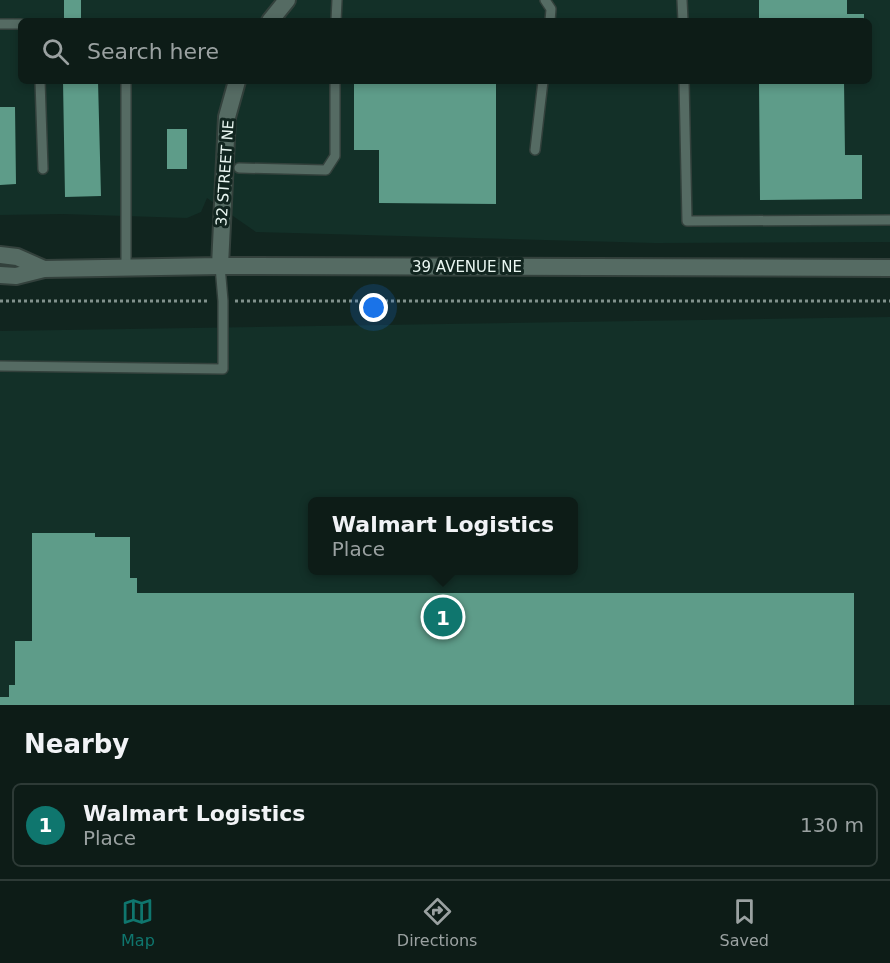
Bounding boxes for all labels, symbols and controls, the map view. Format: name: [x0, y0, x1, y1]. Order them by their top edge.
search box: [18, 18, 872, 84]
icon: search: [39, 35, 72, 68]
text: Search here: [87, 39, 219, 64]
street label: 32 STREET NE: [212, 119, 238, 227]
street label: 39 AVENUE NE: [412, 258, 522, 276]
your location: [359, 293, 388, 322]
popup: [308, 497, 578, 575]
text: Walmart Logistics: [332, 512, 554, 537]
text: Place: [332, 537, 385, 561]
pin: 1: [424, 594, 462, 640]
text: Nearby: [24, 729, 129, 759]
text: Walmart Logistics: [83, 801, 305, 826]
text: 1: [39, 813, 52, 837]
text: 130 m: [800, 813, 864, 837]
text: Place: [83, 826, 136, 850]
tab: Map: [121, 895, 155, 950]
tab: Directions: [397, 895, 477, 950]
tab: Saved: [720, 895, 769, 950]

